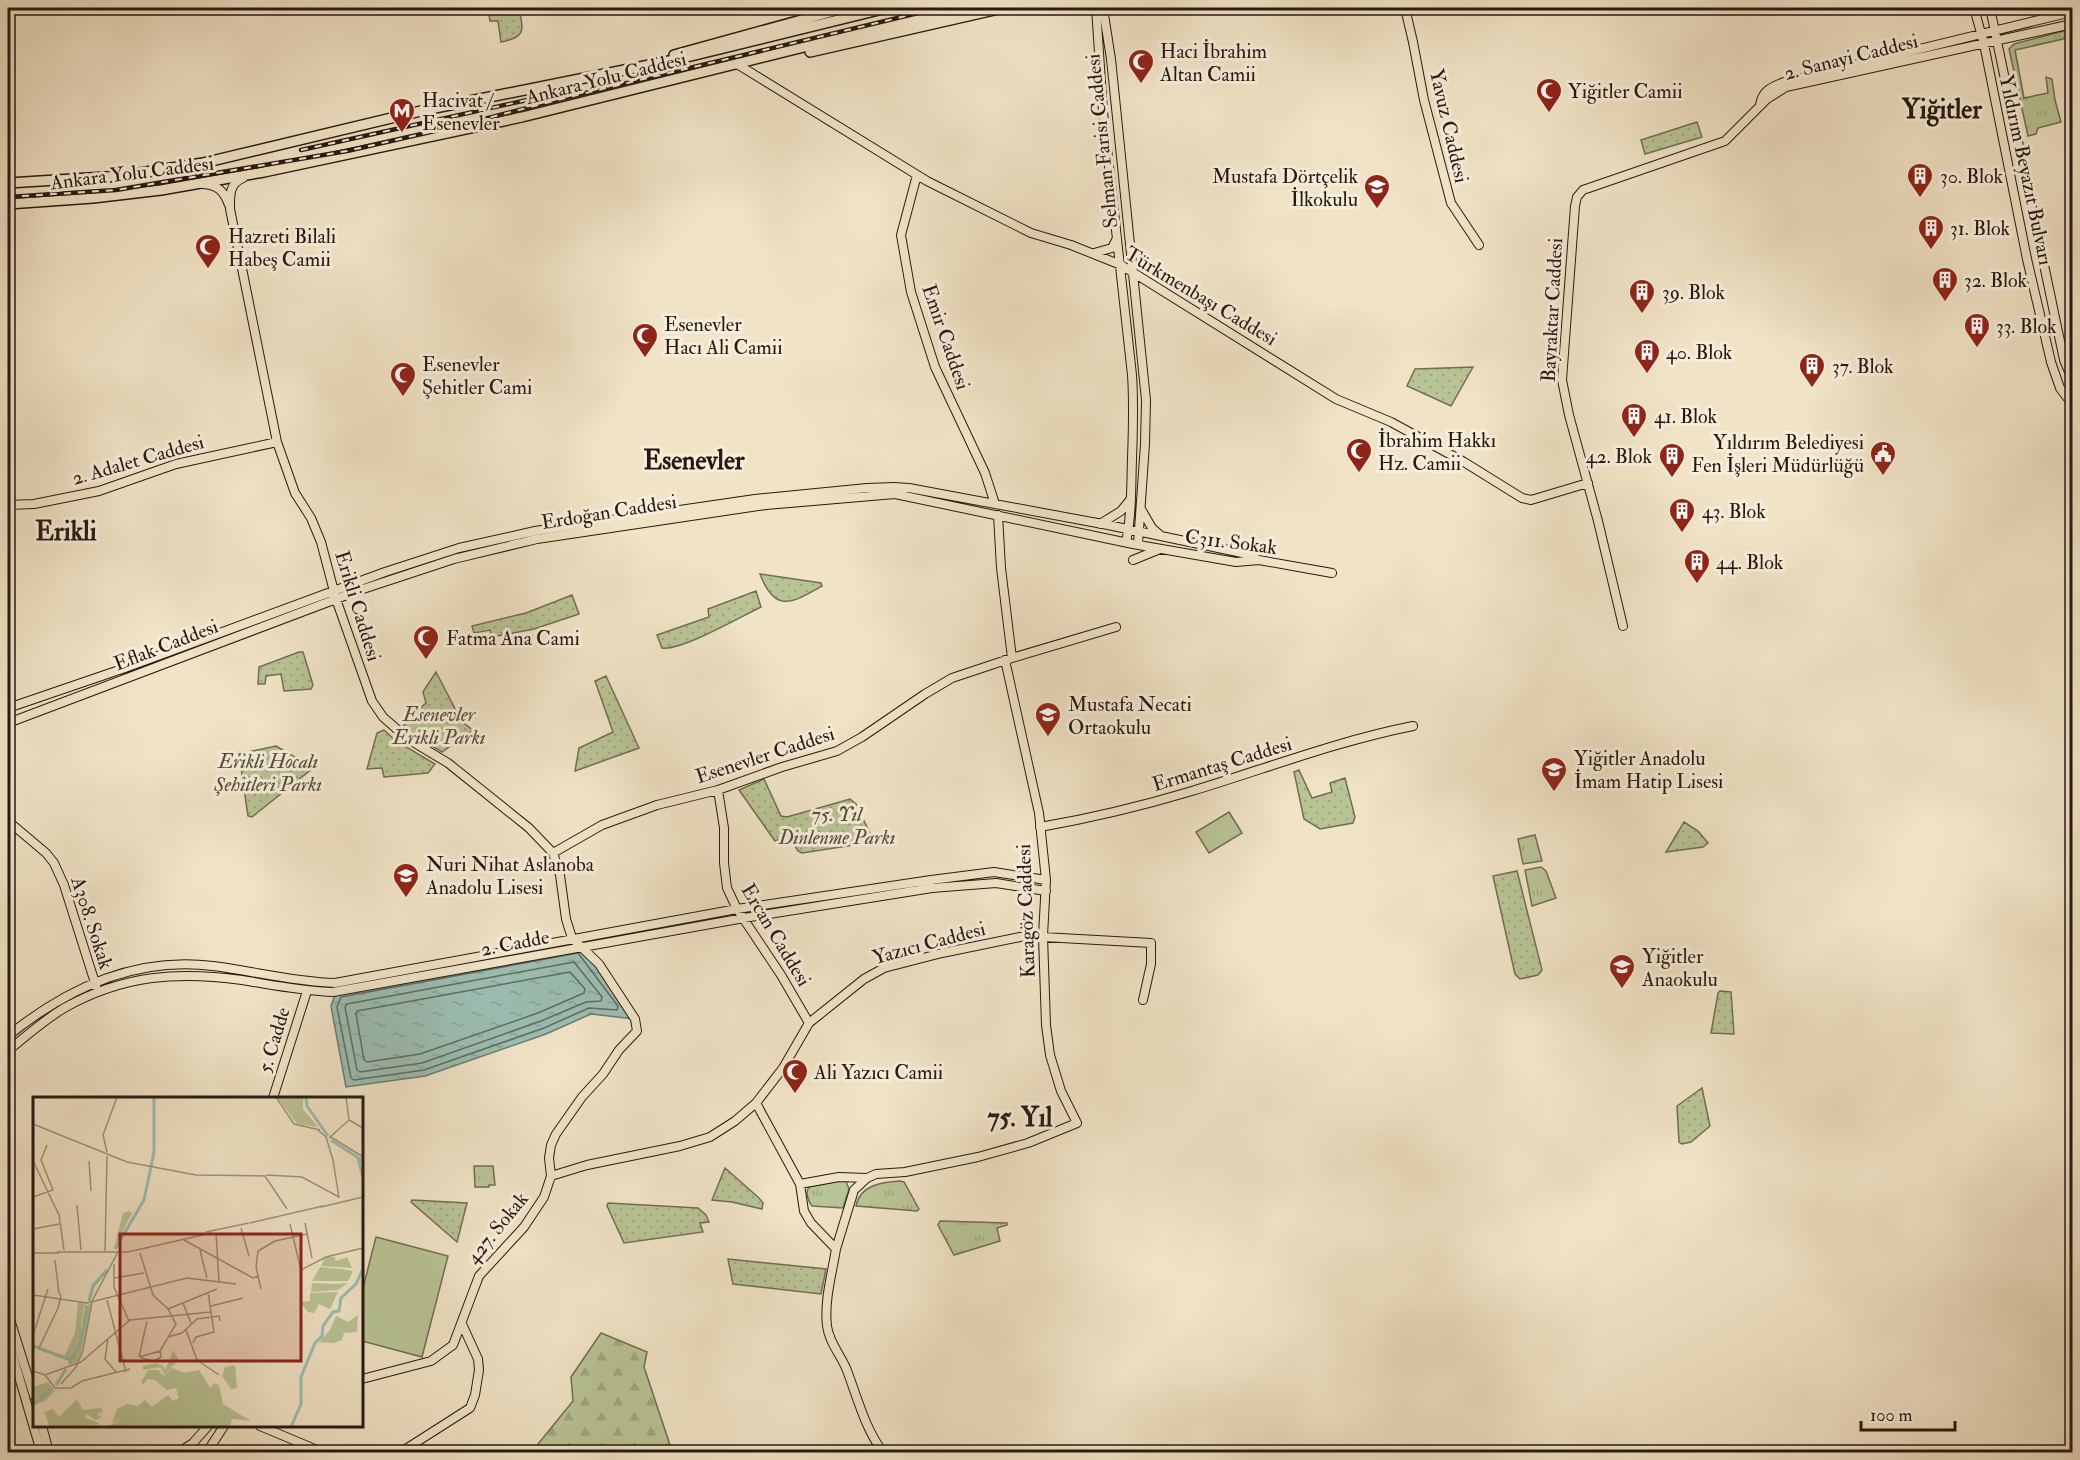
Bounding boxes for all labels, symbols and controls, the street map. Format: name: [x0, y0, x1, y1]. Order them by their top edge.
street label: 2. Sanayi Caddesi: [1781, 28, 1921, 86]
place label: Haci İbrahim Altan Camii: [1159, 39, 1268, 87]
street label: Ankara Yolu Caddesi: [522, 46, 689, 110]
mosque icon: Haci İbrahim Altan Camii: [1126, 47, 1156, 85]
street label: Selman Farisi Caddesi: [1080, 53, 1124, 229]
street label: Yavuz Caddesi: [1424, 67, 1474, 185]
street label: Yıldırım Beyazıt Bulvarı: [1994, 73, 2058, 267]
mosque icon: Yiğitler Camii: [1534, 76, 1564, 114]
place label: Yiğitler Camii: [1568, 79, 1683, 104]
place label: Hacivat / Esenevler: [422, 88, 500, 136]
district label: Yiğitler: [1901, 94, 1982, 127]
metro station icon: Hacivat / Esenevler: [387, 96, 417, 134]
street label: Ankara Yolu Caddesi: [48, 151, 215, 196]
building icon: 30. Blok: [1905, 161, 1935, 199]
place label: Mustafa Dörtçelik İlkokulu: [1212, 164, 1358, 212]
place label: 30. Blok: [1940, 164, 2004, 189]
school or university icon: Mustafa Dörtçelik İlkokulu: [1362, 172, 1392, 210]
building icon: 31. Blok: [1916, 213, 1946, 251]
place label: 31. Blok: [1950, 216, 2011, 241]
place label: Hazreti Bilali Habeş Camii: [228, 224, 336, 272]
mosque icon: Hazreti Bilali Habeş Camii: [193, 232, 223, 270]
street label: Bayraktar Caddesi: [1536, 237, 1568, 383]
street label: Türkmenbaşı Caddesi: [1120, 241, 1282, 351]
building icon: 32. Blok: [1930, 265, 1960, 303]
place label: 32. Blok: [1964, 268, 2028, 293]
building icon: 39. Blok: [1627, 277, 1657, 315]
place label: 39. Blok: [1662, 280, 1726, 305]
street label: Emir Caddesi: [916, 281, 976, 393]
building icon: 33. Blok: [1962, 311, 1992, 349]
place label: Esenevler Hacı Ali Camii: [664, 312, 783, 360]
place label: 33. Blok: [1996, 314, 2057, 339]
mosque icon: Esenevler Hacı Ali Camii: [630, 321, 660, 359]
building icon: 40. Blok: [1632, 337, 1662, 375]
place label: 40. Blok: [1666, 340, 1733, 365]
building icon: 37. Blok: [1797, 351, 1827, 389]
place label: Esenevler Şehitler Cami: [422, 352, 532, 400]
place label: 37. Blok: [1832, 354, 1894, 379]
mosque icon: Esenevler Şehitler Cami: [388, 360, 418, 398]
building icon: 41. Blok: [1619, 401, 1649, 439]
place label: 41. Blok: [1654, 404, 1718, 429]
place label: İbrahim Hakkı Hz. Camii: [1378, 428, 1496, 476]
street label: 2. Adalet Caddesi: [69, 429, 207, 491]
place label: Yıldırım Belediyesi Fen İşleri Müdürlüğü: [1691, 430, 1864, 478]
mosque icon: İbrahim Hakkı Hz. Camii: [1344, 436, 1374, 474]
public building icon: Yıldırım Belediyesi Fen İşleri Müdürlüğü: [1868, 439, 1898, 477]
building icon: 42. Blok: [1657, 441, 1687, 479]
place label: 42. Blok: [1586, 444, 1652, 469]
district label: Esenevler: [644, 445, 745, 477]
street label: Erdoğan Caddesi: [539, 489, 679, 535]
building icon: 43. Blok: [1667, 496, 1697, 534]
place label: 43. Blok: [1702, 499, 1766, 524]
district label: Erikli: [35, 516, 97, 548]
street label: C311. Sokak: [1184, 524, 1279, 560]
building icon: 44. Blok: [1682, 547, 1712, 585]
street label: Erikli Caddesi: [329, 548, 387, 664]
place label: 44. Blok: [1716, 550, 1784, 575]
street label: Eflak Caddesi: [110, 614, 222, 676]
mosque icon: Fatma Ana Cami: [411, 623, 441, 661]
place label: Fatma Ana Cami: [446, 626, 580, 651]
place label: Mustafa Necati Ortaokulu: [1068, 692, 1192, 740]
school or university icon: Mustafa Necati Ortaokulu: [1033, 700, 1063, 738]
park label: Esenevler Erikli Parkı: [390, 702, 486, 750]
street label: Esenevler Caddesi: [692, 721, 838, 789]
street label: Ermantaş Caddesi: [1149, 731, 1295, 797]
place label: Yiğitler Anadolu İmam Hatip Lisesi: [1574, 746, 1723, 795]
park label: Erikli Hocalı Şehitleri Parkı: [213, 749, 322, 797]
school or university icon: Yiğitler Anadolu İmam Hatip Lisesi: [1539, 755, 1569, 793]
park label: 75. Yıl Dinlenme Parkı: [778, 802, 895, 850]
street label: Karagöz Caddesi: [1011, 843, 1041, 979]
place label: Nuri Nihat Aslanoba Anadolu Lisesi: [425, 852, 595, 900]
school or university icon: Nuri Nihat Aslanoba Anadolu Lisesi: [391, 861, 421, 899]
street label: A308. Sokak: [65, 873, 119, 973]
street label: Ercan Caddesi: [736, 879, 816, 991]
street label: Yazıcı Caddesi: [870, 916, 988, 970]
street label: 2. Cadde: [479, 924, 551, 962]
place label: Yiğitler Anaokulu: [1641, 944, 1718, 992]
school or university icon: Yiğitler Anaokulu: [1607, 952, 1637, 990]
street label: 5. Cadde: [252, 1004, 296, 1076]
mosque icon: Ali Yazıcı Camii: [780, 1057, 810, 1095]
place label: Ali Yazıcı Camii: [813, 1060, 943, 1085]
inset map: [33, 1097, 363, 1427]
district label: 75. Yıl: [988, 1102, 1053, 1134]
street label: 427. Sokak: [460, 1187, 534, 1269]
scale bar: [1861, 1394, 1956, 1432]
text: 100 m: [1870, 1404, 1913, 1427]

